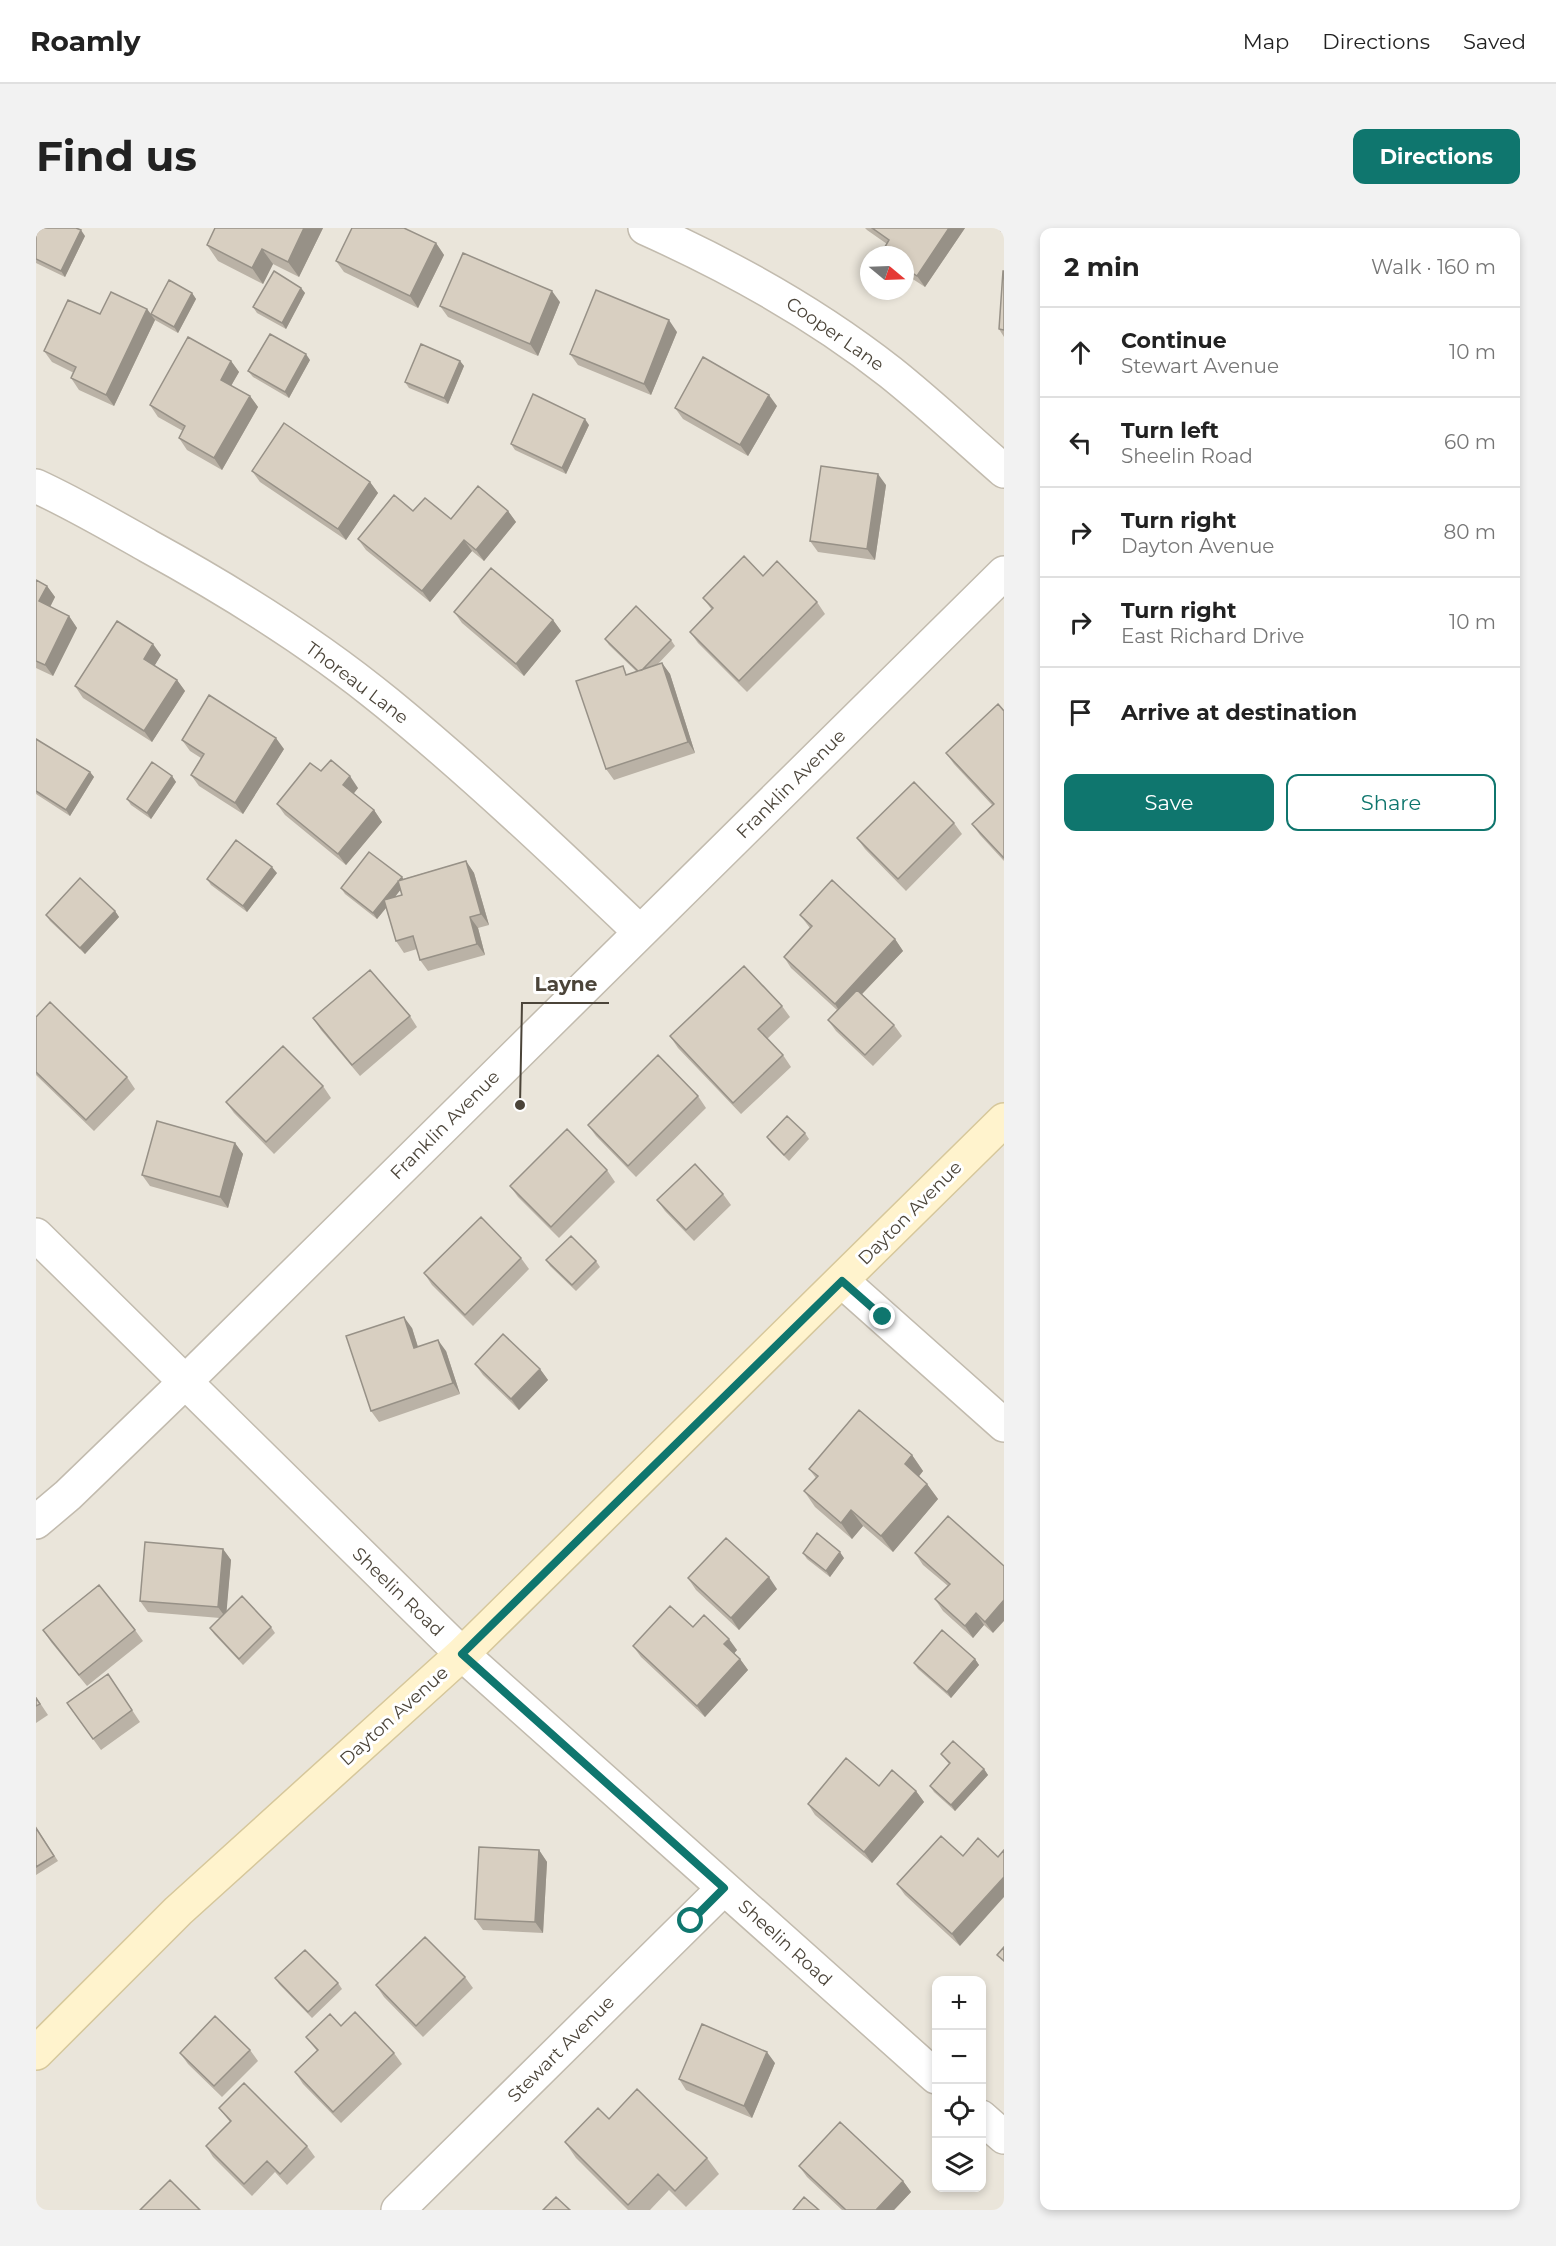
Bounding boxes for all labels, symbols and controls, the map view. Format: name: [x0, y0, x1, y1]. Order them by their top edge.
text: Roamly: [30, 24, 140, 58]
text: Map: [1243, 29, 1289, 54]
text: Directions: [1322, 29, 1430, 54]
text: Saved: [1463, 29, 1526, 54]
button: Directions: [1353, 129, 1520, 184]
text: Find us: [36, 130, 197, 182]
north arrow: [860, 246, 914, 300]
text: 2 min: [1064, 251, 1140, 283]
text: Walk · 160 m: [1371, 255, 1496, 279]
street label: Cooper Lane: [782, 292, 888, 376]
text: Continue: [1121, 327, 1227, 354]
icon: ahead: [1064, 336, 1097, 369]
text: 10 m: [1449, 340, 1496, 364]
text: Stewart Avenue: [1121, 354, 1279, 378]
text: Turn left: [1121, 417, 1219, 444]
icon: left: [1064, 426, 1097, 459]
text: 60 m: [1444, 430, 1496, 454]
text: Sheelin Road: [1121, 444, 1253, 468]
text: Turn right: [1121, 507, 1236, 534]
icon: right: [1064, 516, 1097, 549]
text: 80 m: [1444, 520, 1496, 544]
text: Dayton Avenue: [1121, 534, 1274, 558]
text: Turn right: [1121, 597, 1236, 624]
icon: right: [1064, 606, 1097, 639]
text: 10 m: [1449, 610, 1496, 634]
text: East Richard Drive: [1121, 624, 1304, 648]
street label: Thoreau Lane: [301, 637, 413, 729]
icon: arrive: [1064, 696, 1097, 729]
text: Arrive at destination: [1121, 699, 1357, 726]
street label: Franklin Avenue: [732, 725, 850, 843]
button: Save: [1064, 774, 1274, 831]
button: Share: [1286, 774, 1496, 831]
callout: Layne: [522, 965, 609, 1003]
text: Layne: [535, 972, 597, 996]
street label: Franklin Avenue: [386, 1066, 504, 1184]
street label: Dayton Avenue: [853, 1156, 967, 1270]
route end: [869, 1303, 895, 1329]
street label: Sheelin Road: [348, 1543, 448, 1641]
street label: Dayton Avenue: [335, 1662, 453, 1770]
street label: Sheelin Road: [734, 1895, 836, 1991]
route start: [677, 1907, 703, 1933]
map controls: [932, 1976, 986, 2192]
button: +: [932, 1976, 986, 2030]
street label: Stewart Avenue: [503, 1991, 619, 2107]
button: −: [932, 2030, 986, 2084]
button: locate: [932, 2084, 986, 2138]
button: layers: [932, 2138, 986, 2192]

